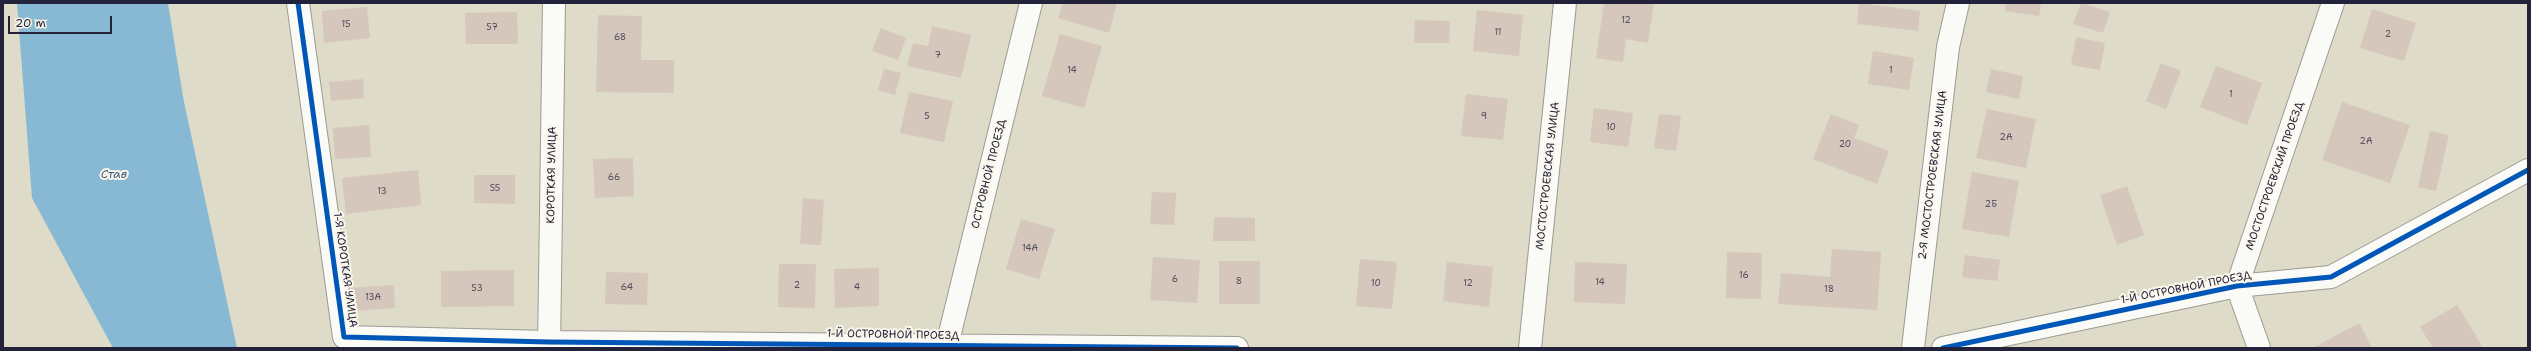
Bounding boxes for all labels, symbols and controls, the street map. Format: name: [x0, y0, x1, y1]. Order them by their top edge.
scale bar: [10, 8, 114, 34]
text: 20 m: [15, 15, 46, 31]
house number: 12: [1621, 16, 1631, 26]
house number: 15: [341, 20, 351, 30]
house number: 57: [486, 23, 498, 33]
house number: 11: [1494, 28, 1502, 38]
house number: 2: [2385, 30, 2391, 40]
house number: 68: [614, 33, 626, 43]
house number: 7: [935, 51, 941, 61]
house number: 14: [1067, 66, 1077, 76]
house number: 1: [1889, 66, 1893, 76]
street label: 2-Я МОСТОСТРОЕВСКАЯ УЛИЦА: [1916, 90, 1950, 260]
house number: 1: [2229, 90, 2233, 100]
street label: МОСТОСТРОЕВСКИЙ ПРОЕЗД: [2243, 100, 2307, 252]
street label: МОСТОСТРОЕВСКАЯ УЛИЦА: [1534, 101, 1562, 251]
house number: 5: [924, 112, 930, 122]
house number: 9: [1481, 112, 1487, 122]
street label: ОСТРОВНОЙ ПРОЕЗД: [969, 118, 1009, 230]
house number: 10: [1606, 123, 1616, 133]
street label: КОРОТКАЯ УЛИЦА: [545, 126, 559, 224]
house number: 2А: [2000, 133, 2012, 143]
house number: 2А: [2360, 137, 2372, 147]
house number: 20: [1839, 140, 1851, 150]
water label: Став: [101, 168, 127, 182]
house number: 66: [608, 173, 620, 183]
house number: 55: [490, 184, 500, 194]
house number: 13: [377, 187, 387, 197]
house number: 2Б: [1985, 200, 1997, 210]
street label: 1-Я КОРОТКАЯ УЛИЦА: [330, 212, 360, 328]
house number: 14А: [1022, 244, 1038, 254]
street label: 1-Й ОСТРОВНОЙ ПРОЕЗД: [2120, 269, 2252, 307]
house number: 16: [1739, 271, 1749, 281]
house number: 6: [1172, 275, 1178, 285]
house number: 8: [1236, 277, 1242, 287]
house number: 14: [1595, 278, 1605, 288]
house number: 10: [1371, 279, 1381, 289]
house number: 12: [1463, 279, 1473, 289]
house number: 2: [794, 281, 800, 291]
house number: 64: [621, 283, 633, 293]
house number: 4: [854, 283, 860, 293]
house number: 53: [471, 284, 483, 294]
house number: 18: [1824, 285, 1834, 295]
house number: 13А: [365, 293, 381, 303]
street label: 1-Й ОСТРОВНОЙ ПРОЕЗД: [827, 327, 959, 343]

